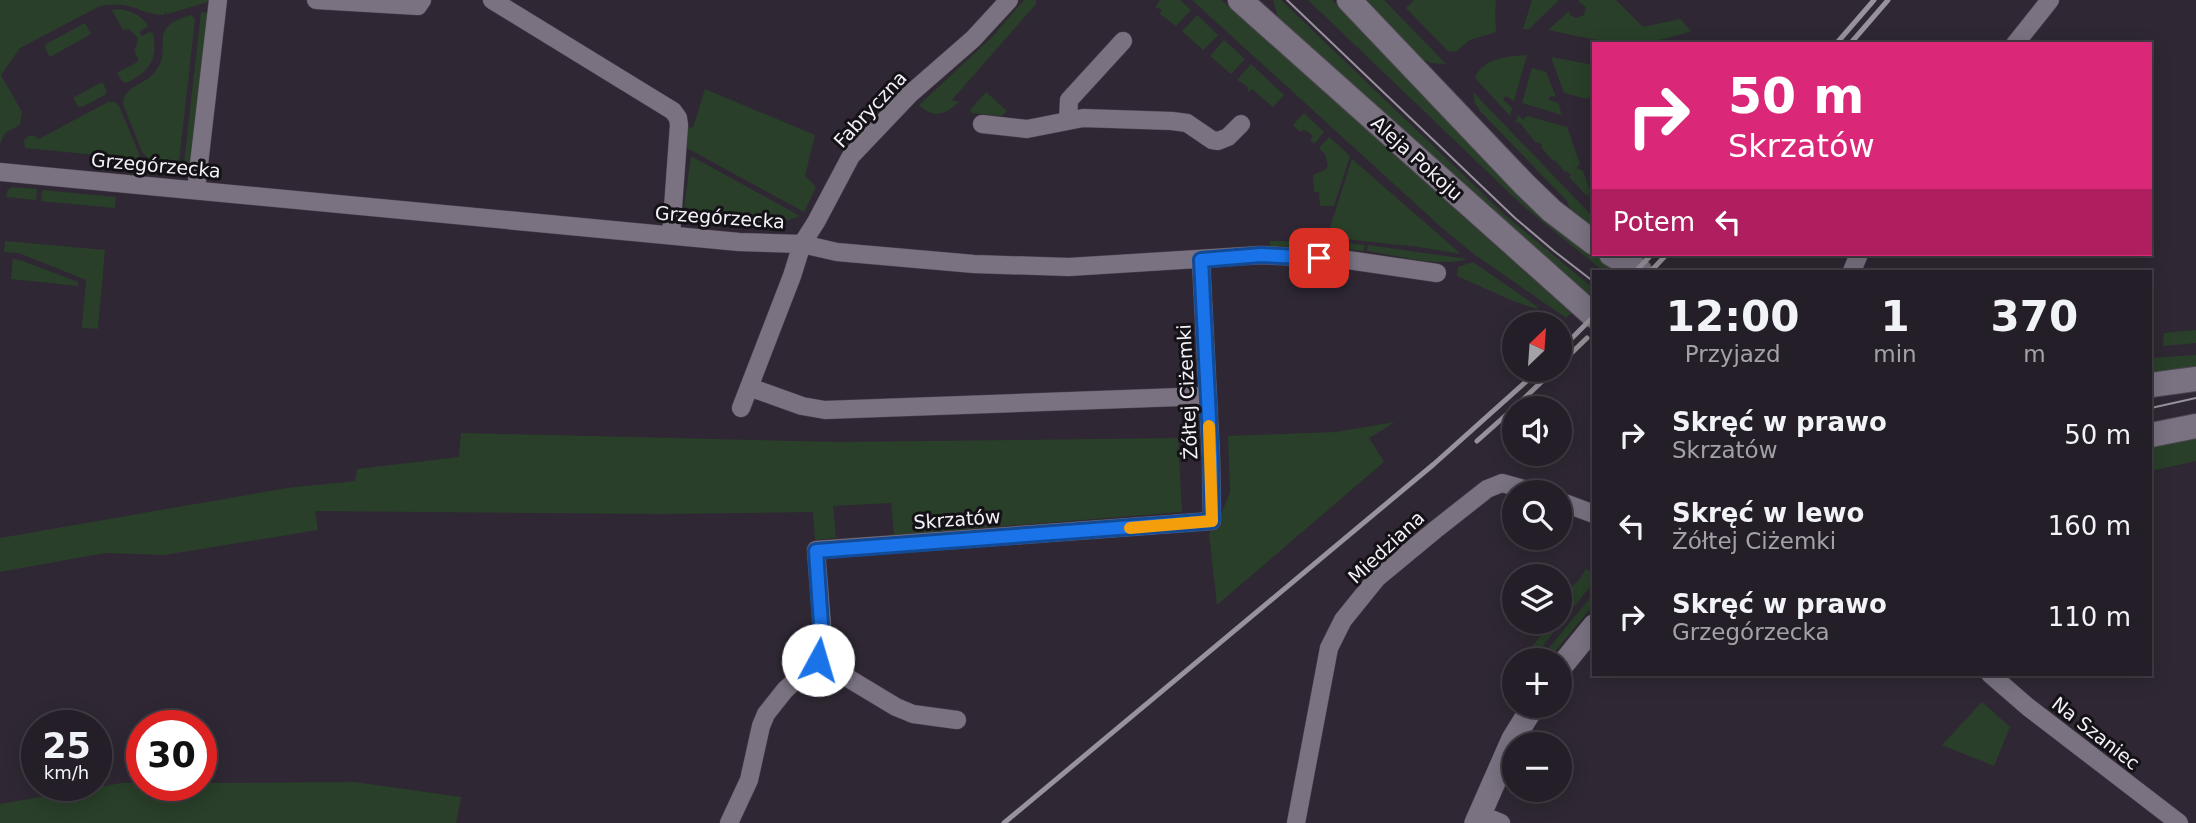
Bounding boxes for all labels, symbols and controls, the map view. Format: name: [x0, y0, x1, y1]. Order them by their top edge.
street label: Fabryczna: [829, 66, 911, 152]
text: 50 m: [1728, 68, 1864, 125]
icon: right: [1613, 70, 1704, 161]
street label: Aleja Pokoju: [1367, 111, 1467, 205]
text: Skrzatów: [1728, 127, 1875, 165]
street label: Grzegórzecka: [90, 148, 222, 182]
street label: Grzegórzecka: [654, 201, 786, 233]
icon: left: [1709, 203, 1747, 241]
text: Potem: [1613, 207, 1695, 237]
pin: [1289, 228, 1349, 288]
icon: arrive: [1300, 239, 1338, 277]
text: 12:00: [1666, 292, 1800, 341]
text: 1: [1880, 292, 1910, 341]
text: 370: [1991, 292, 2078, 341]
north arrow: [1502, 312, 1572, 382]
map controls: [1502, 312, 1572, 802]
street label: Żółtej Ciżemki: [1172, 324, 1202, 460]
text: Przyjazd: [1685, 341, 1781, 367]
text: min: [1873, 341, 1917, 367]
text: m: [2023, 341, 2046, 367]
button: sound: [1502, 396, 1572, 466]
text: Skręć w prawo: [1672, 407, 1887, 437]
icon: right: [1613, 416, 1651, 454]
text: 50 m: [2064, 420, 2131, 450]
text: Skrzatów: [1672, 437, 1777, 463]
button: search: [1502, 480, 1572, 550]
text: Skręć w lewo: [1672, 498, 1864, 528]
street label: Skrzatów: [913, 505, 1001, 533]
street label: Miedziana: [1343, 506, 1429, 588]
icon: left: [1613, 507, 1651, 545]
text: 160 m: [2048, 511, 2131, 541]
text: Żółtej Ciżemki: [1672, 528, 1836, 554]
button: layers: [1502, 564, 1572, 634]
text: Skręć w prawo: [1672, 589, 1887, 619]
icon: right: [1613, 598, 1651, 636]
text: 110 m: [2048, 602, 2131, 632]
text: Grzegórzecka: [1672, 619, 1830, 645]
position arrow: [781, 623, 855, 697]
button: +: [1502, 648, 1572, 718]
street label: Na Szaniec: [2048, 692, 2144, 774]
speed limit sign: 30: [126, 710, 217, 801]
text: 25: [42, 726, 91, 766]
button: −: [1502, 732, 1572, 802]
text: km/h: [44, 762, 89, 783]

